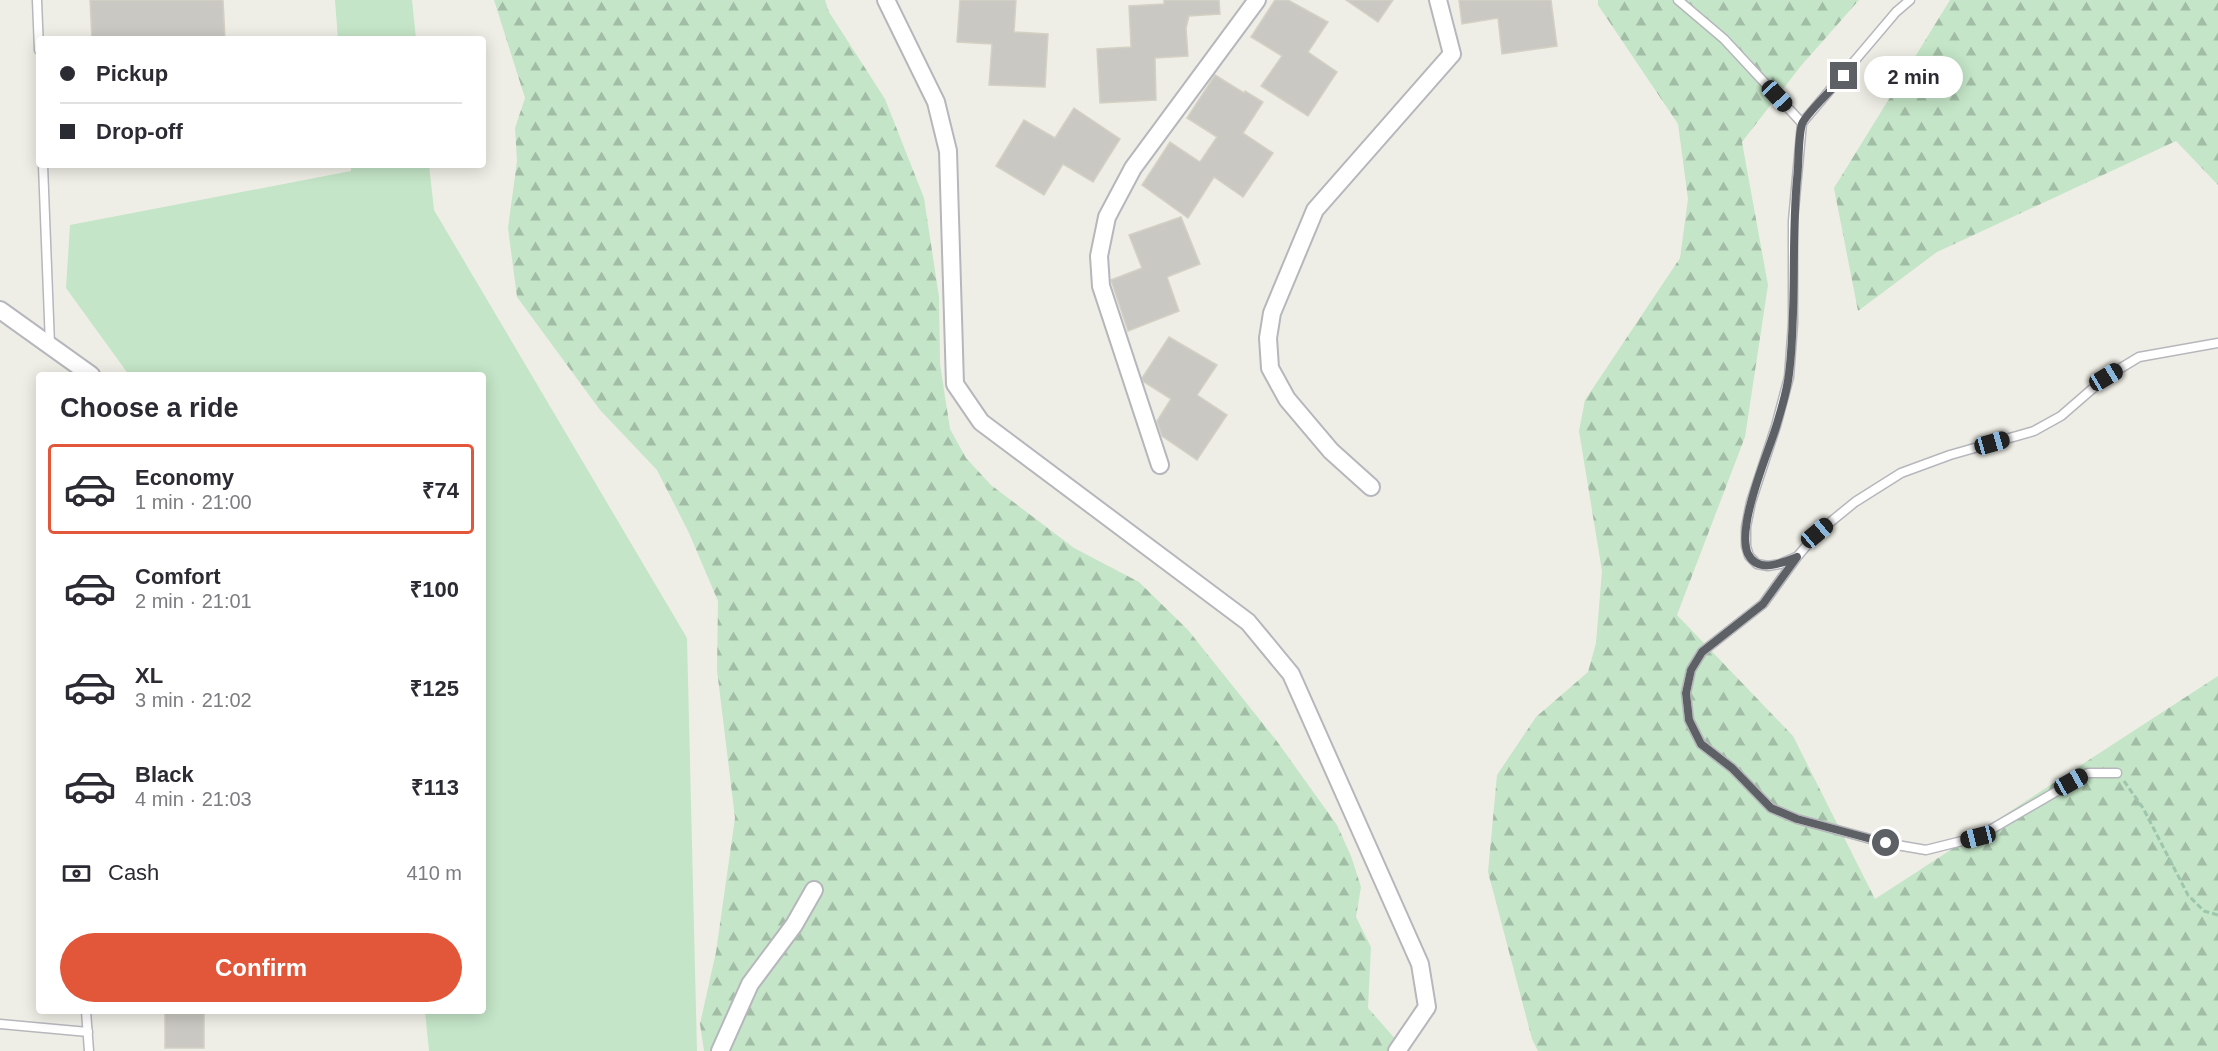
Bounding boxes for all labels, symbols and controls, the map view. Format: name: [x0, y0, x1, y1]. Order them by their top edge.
callout: 2 min: [1865, 55, 1964, 97]
text: Pickup: [96, 61, 168, 86]
route end: [1830, 62, 1857, 89]
text: 2 min: [1887, 66, 1940, 88]
car: [1758, 77, 1796, 115]
text: Drop-off: [96, 119, 183, 144]
car: [2086, 360, 2126, 394]
text: Choose a ride: [60, 393, 239, 423]
car: [1972, 429, 2012, 457]
icon: car: [63, 462, 117, 516]
text: Economy: [135, 465, 234, 490]
text: ₹74: [422, 478, 459, 503]
text: 1 min · 21:00: [135, 491, 252, 513]
car: [1797, 515, 1837, 551]
icon: car: [63, 561, 117, 615]
text: Comfort: [135, 564, 221, 589]
text: ₹100: [410, 577, 459, 602]
text: 2 min · 21:01: [135, 590, 252, 612]
icon: car: [63, 660, 117, 714]
text: XL: [135, 663, 163, 688]
text: ₹125: [410, 676, 459, 701]
text: 3 min · 21:02: [135, 689, 252, 711]
icon: car: [63, 759, 117, 813]
text: Black: [135, 762, 194, 787]
car: [2051, 765, 2091, 799]
text: ₹113: [411, 775, 459, 800]
text: 4 min · 21:03: [135, 788, 252, 810]
car: [1958, 824, 1998, 850]
route start: [1872, 829, 1899, 856]
icon: cash: [60, 857, 93, 890]
text: Cash: [108, 860, 159, 885]
text: 410 m: [406, 862, 462, 884]
button: Confirm: [60, 933, 462, 1002]

